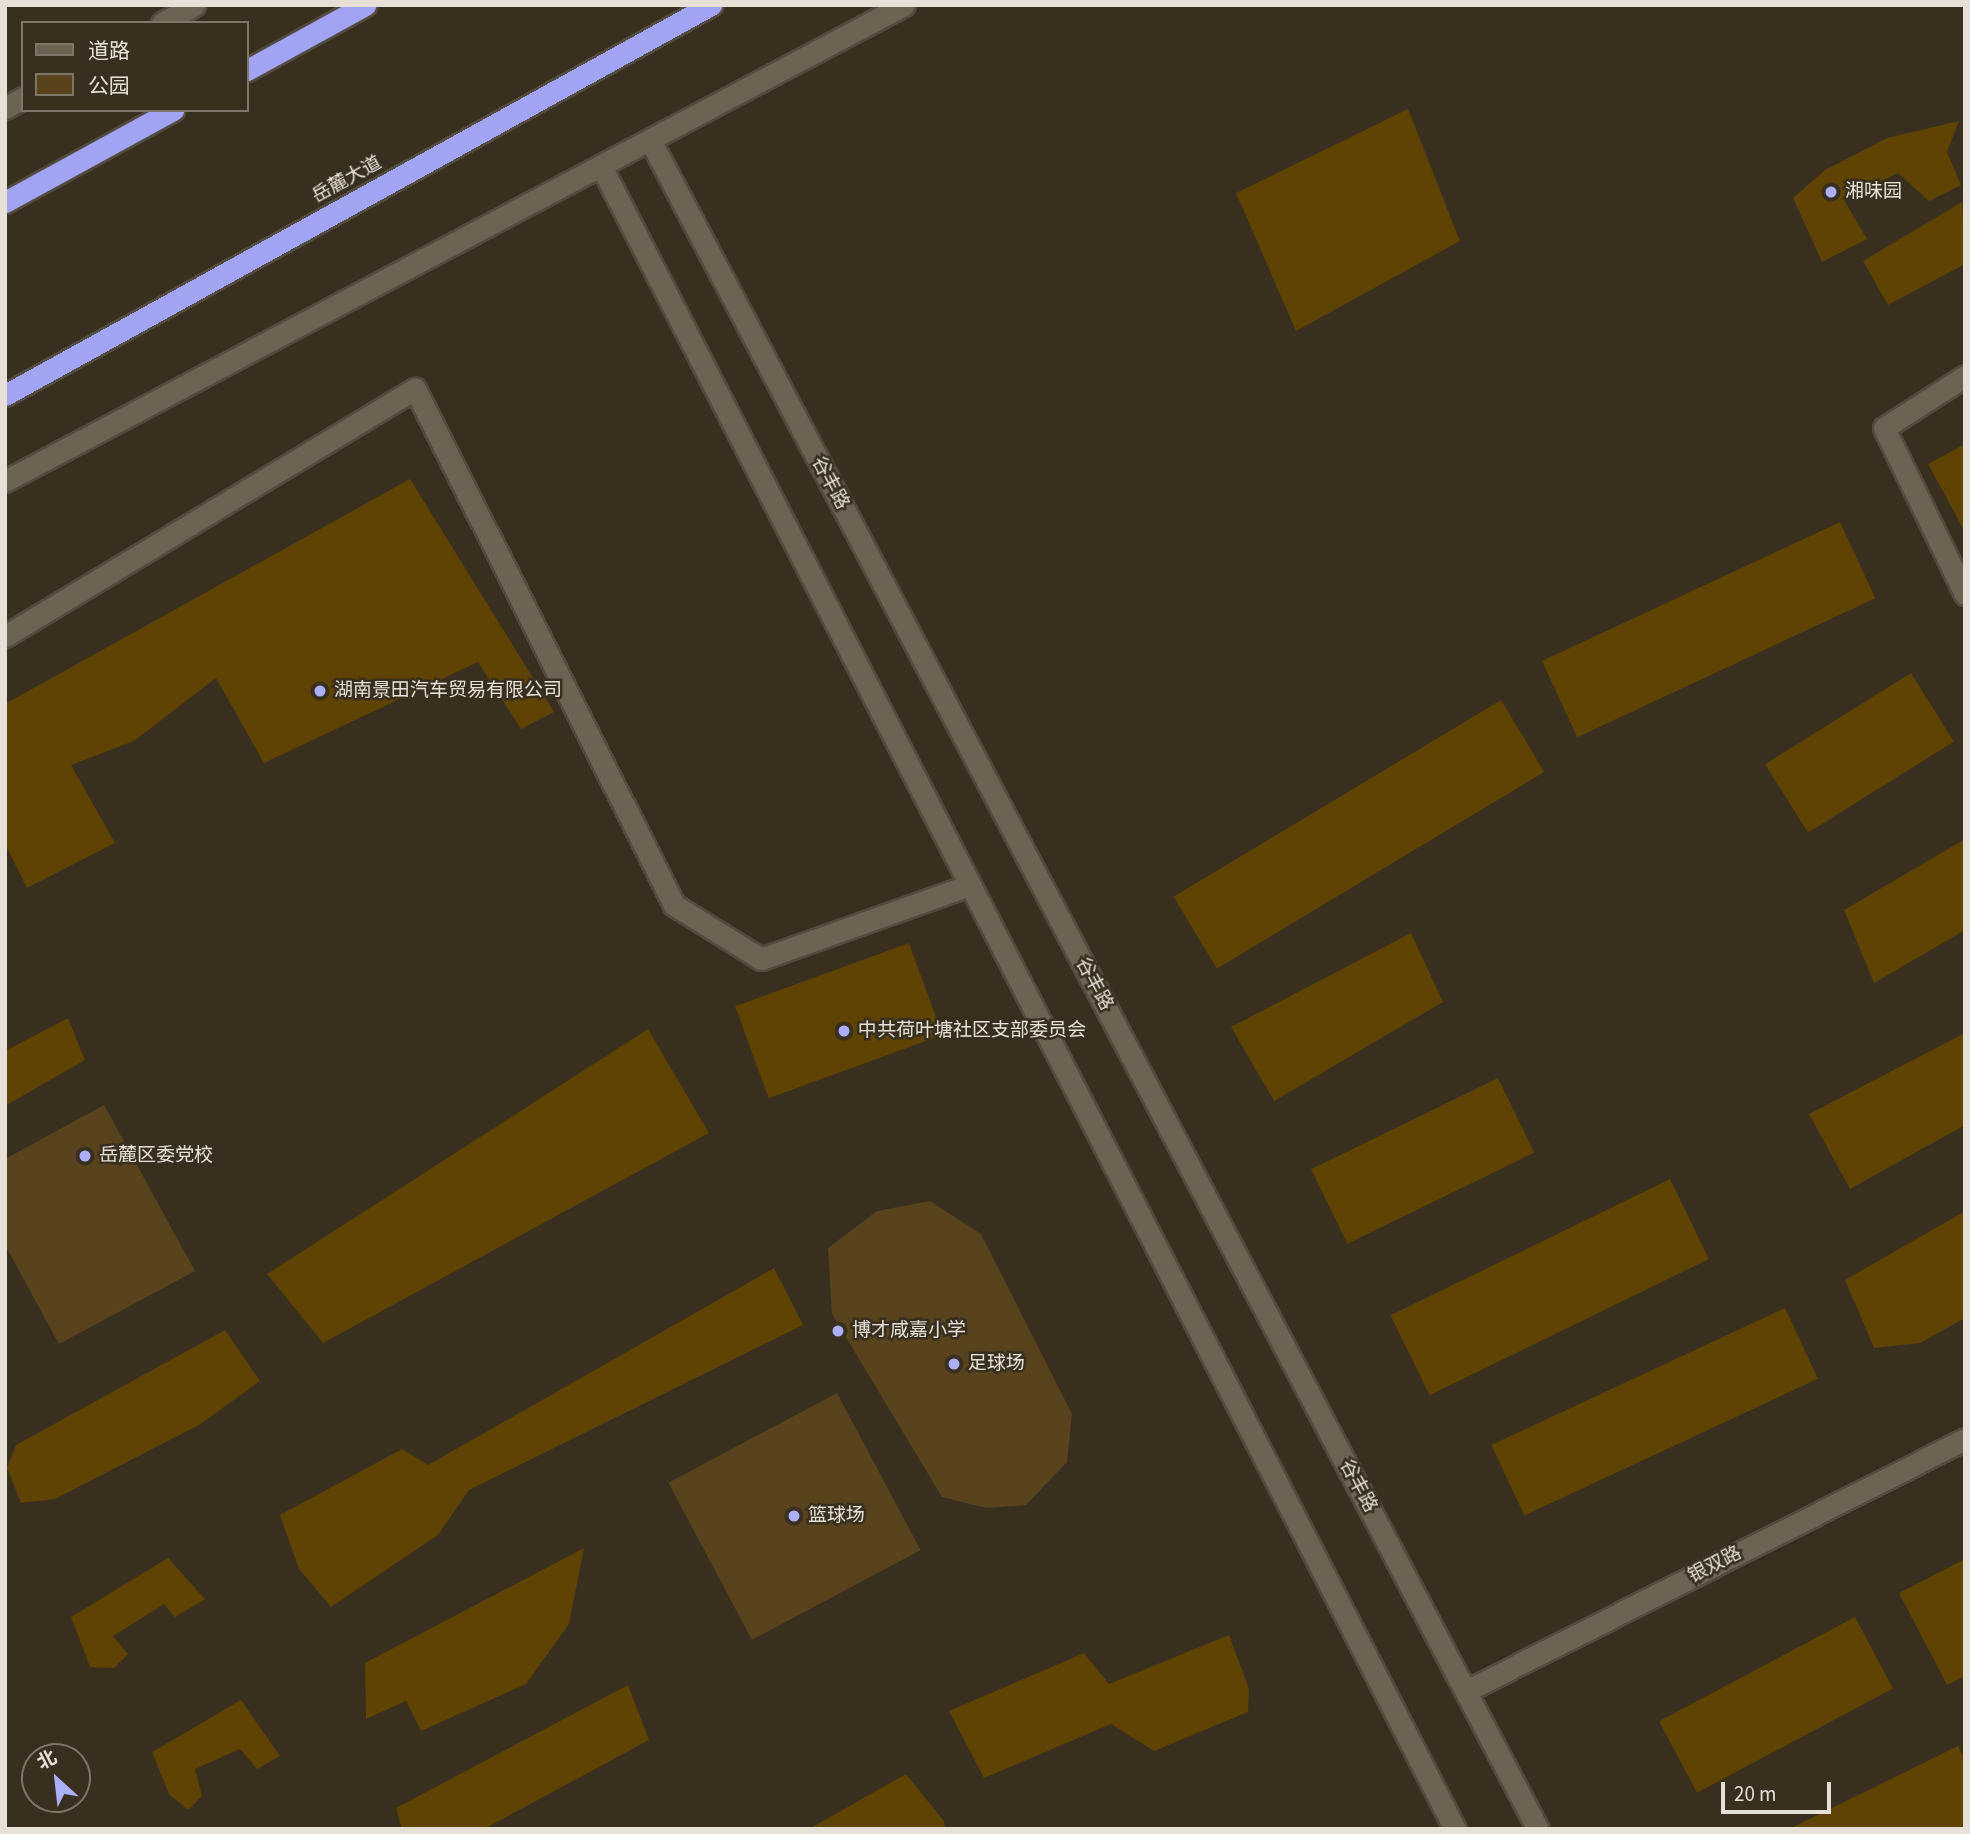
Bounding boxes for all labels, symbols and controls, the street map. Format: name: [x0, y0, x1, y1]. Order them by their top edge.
legend: [21, 21, 248, 112]
text: 道路: [88, 36, 130, 66]
text: 公园: [88, 71, 130, 101]
street label: 岳麓大道: [308, 152, 386, 208]
place label: 湘味园: [1845, 181, 1902, 203]
marker: 湘味园: [1823, 184, 1839, 200]
street label: 谷丰路: [807, 452, 853, 514]
place label: 湖南景田汽车贸易有限公司: [334, 680, 562, 702]
marker: 湖南景田汽车贸易有限公司: [312, 683, 328, 699]
street label: 谷丰路: [1071, 953, 1117, 1015]
place label: 中共荷叶塘社区支部委员会: [858, 1020, 1086, 1042]
marker: 中共荷叶塘社区支部委员会: [836, 1023, 852, 1039]
place label: 岳麓区委党校: [99, 1145, 213, 1167]
marker: 岳麓区委党校: [77, 1148, 93, 1164]
place label: 博才咸嘉小学: [852, 1320, 966, 1342]
marker: 博才咸嘉小学: [830, 1323, 846, 1339]
place label: 足球场: [968, 1353, 1025, 1375]
marker: 足球场: [946, 1356, 962, 1372]
street label: 谷丰路: [1335, 1455, 1381, 1517]
place label: 篮球场: [808, 1505, 865, 1527]
marker: 篮球场: [786, 1508, 802, 1524]
street label: 银双路: [1684, 1542, 1746, 1588]
north arrow: [21, 1743, 91, 1813]
text: 北: [33, 1744, 62, 1777]
scale bar: [1725, 1768, 1835, 1812]
text: 20 m: [1734, 1779, 1776, 1809]

